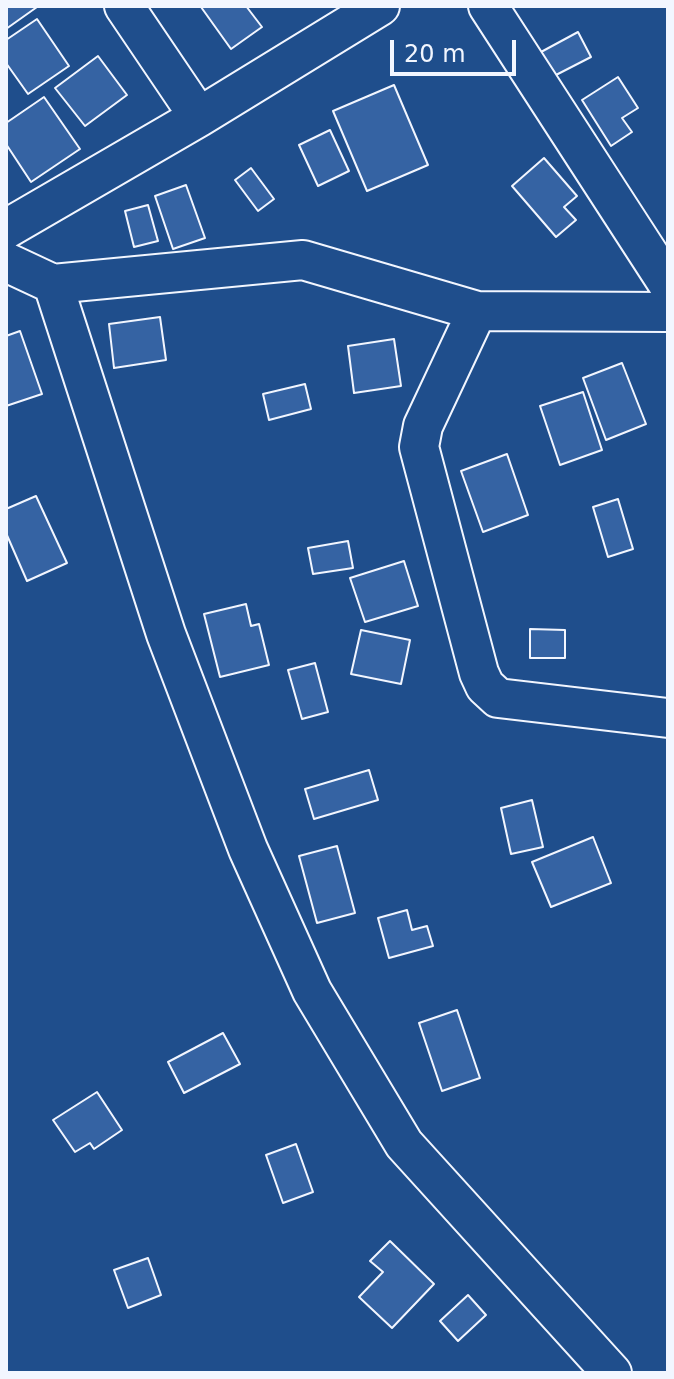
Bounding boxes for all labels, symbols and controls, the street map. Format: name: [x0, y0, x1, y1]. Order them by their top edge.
scale bar: [394, 24, 520, 74]
text: 20 m: [404, 40, 466, 68]

